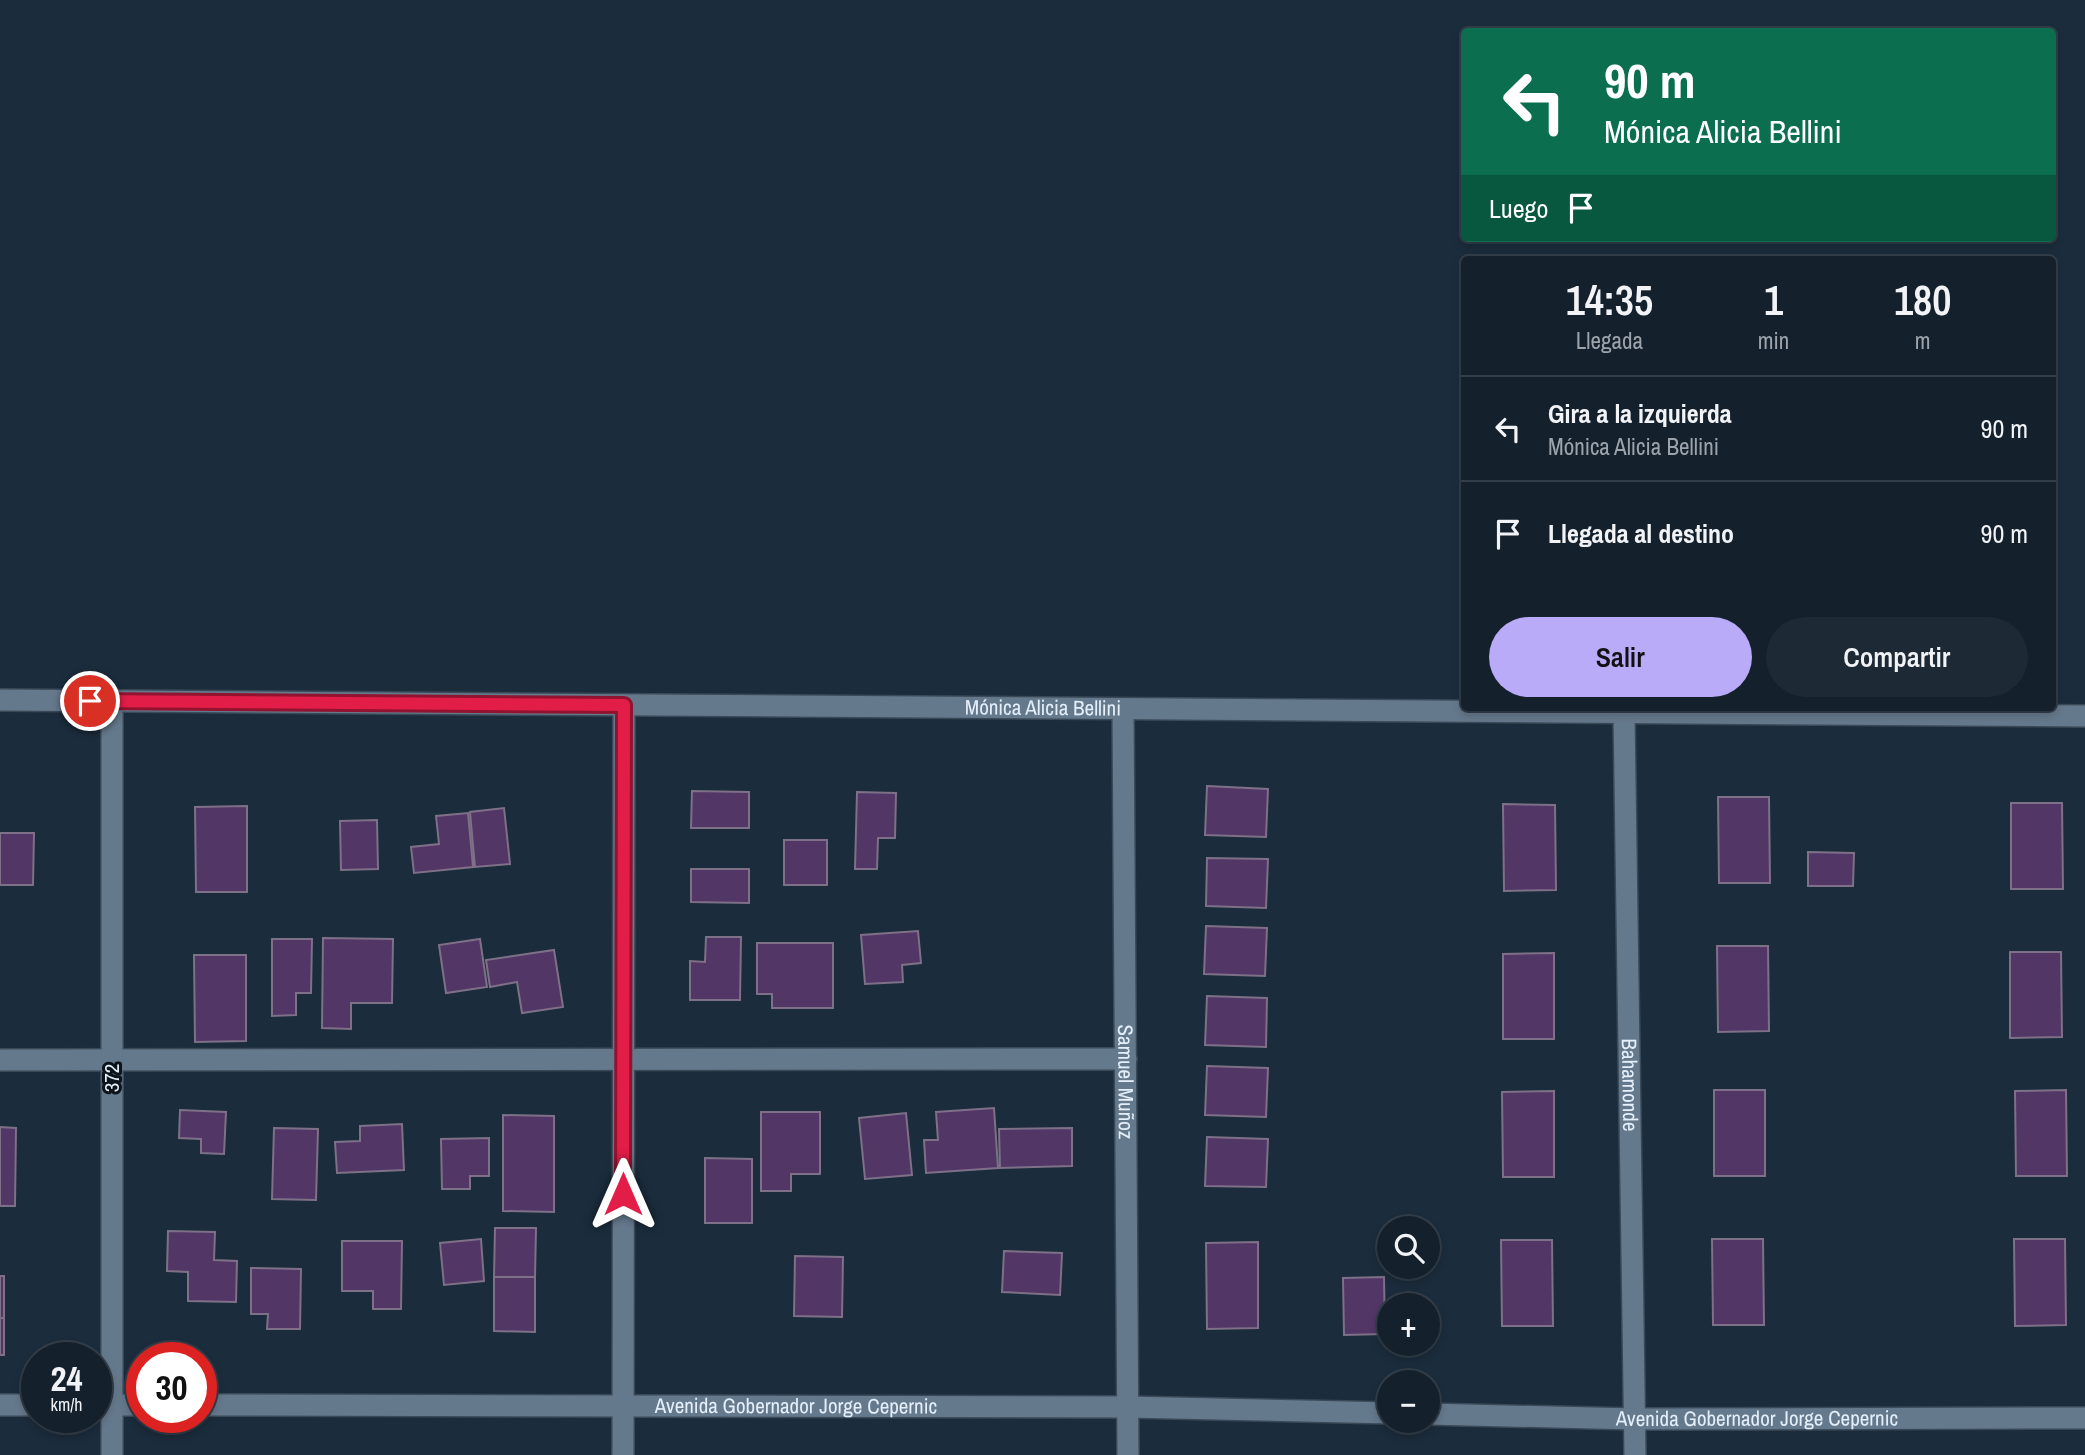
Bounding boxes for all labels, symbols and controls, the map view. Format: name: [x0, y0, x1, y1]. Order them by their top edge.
text: 90 m: [1604, 47, 1696, 113]
icon: left: [1489, 56, 1580, 147]
text: Mónica Alicia Bellini: [1604, 110, 1842, 153]
icon: arrive: [1562, 189, 1600, 227]
text: Luego: [1489, 191, 1548, 226]
text: 14:35: [1566, 272, 1653, 328]
text: 1: [1764, 272, 1783, 328]
text: 180: [1894, 272, 1951, 328]
text: Llegada: [1576, 325, 1643, 356]
text: min: [1758, 325, 1789, 356]
text: m: [1915, 325, 1930, 356]
text: Gira a la izquierda: [1548, 396, 1732, 431]
icon: left: [1489, 410, 1527, 448]
text: 90 m: [1981, 411, 2028, 446]
text: Mónica Alicia Bellini: [1548, 431, 1719, 462]
icon: arrive: [1489, 515, 1527, 553]
text: Llegada al destino: [1548, 516, 1734, 551]
text: 90 m: [1981, 516, 2028, 551]
button: Salir: [1489, 617, 1752, 697]
button: Compartir: [1766, 617, 2028, 697]
pin: [60, 671, 120, 731]
icon: arrive: [71, 682, 109, 720]
street label: Mónica Alicia Bellini: [965, 692, 1121, 723]
street label: Samuel Muñoz: [1111, 1024, 1141, 1140]
street label: Bahamonde: [1615, 1038, 1645, 1132]
street label: 372: [97, 1064, 126, 1092]
position arrow: [586, 1157, 660, 1231]
map controls: [1377, 1216, 1440, 1433]
button: search: [1377, 1216, 1440, 1279]
button: +: [1377, 1293, 1440, 1356]
speed limit sign: 30: [126, 1342, 217, 1433]
text: 24: [51, 1355, 82, 1402]
button: −: [1377, 1370, 1440, 1433]
street label: Avenida Gobernador Jorge Cepernic: [654, 1391, 937, 1421]
text: km/h: [51, 1392, 83, 1417]
street label: Avenida Gobernador Jorge Cepernic: [1614, 1403, 1898, 1433]

